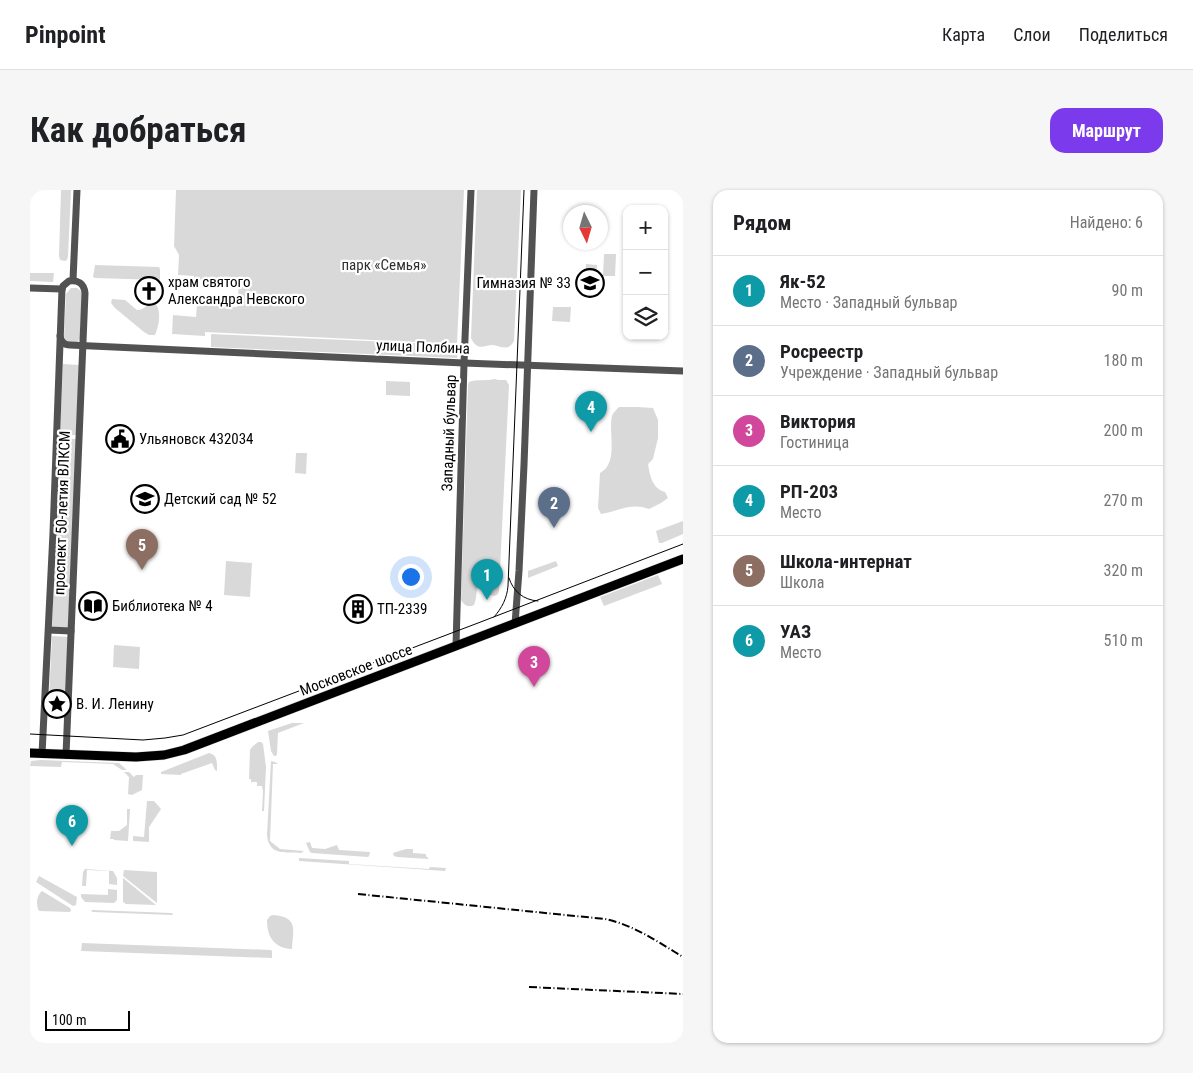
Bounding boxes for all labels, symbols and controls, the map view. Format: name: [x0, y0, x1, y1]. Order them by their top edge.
text: Pinpoint: [25, 21, 106, 49]
text: Карта: [942, 24, 985, 45]
text: Слои: [1013, 24, 1051, 45]
text: Поделиться: [1079, 24, 1168, 45]
button: Маршрут: [1050, 108, 1163, 153]
text: Как добраться: [30, 110, 246, 151]
north arrow: [563, 205, 608, 250]
map controls: [623, 205, 668, 340]
button: +: [623, 205, 668, 250]
text: Рядом: [733, 211, 792, 235]
text: Найдено: 6: [1070, 213, 1143, 232]
button: −: [623, 250, 668, 295]
park label: парк «Семья»: [341, 256, 427, 274]
school or university icon: Гимназия № 33: [575, 268, 605, 298]
text: Як-52: [780, 270, 826, 293]
place label: храм святого Александра Невского: [168, 273, 305, 308]
place label: Гимназия № 33: [476, 274, 571, 292]
church icon: храм святого Александра Невского: [134, 276, 164, 306]
text: 1: [745, 281, 753, 300]
text: 90 m: [1111, 281, 1143, 300]
text: Место · Западный бульвар: [780, 293, 957, 312]
button: layers: [623, 295, 668, 340]
street label: улица Полбина: [376, 336, 470, 358]
text: Росреестр: [780, 340, 863, 363]
text: 2: [745, 351, 753, 370]
text: 180 m: [1104, 351, 1143, 370]
text: Учреждение · Западный бульвар: [780, 363, 998, 382]
street label: Западный бульвар: [438, 374, 460, 492]
pin: 4: [575, 391, 607, 432]
text: Виктория: [780, 410, 856, 433]
text: 3: [745, 421, 753, 440]
text: 200 m: [1104, 421, 1143, 440]
public building icon: Ульяновск 432034: [105, 424, 135, 454]
place label: Ульяновск 432034: [139, 430, 254, 448]
street label: проспект 50-летия ВЛКСМ: [50, 431, 74, 595]
text: Гостиница: [780, 433, 849, 452]
text: РП-203: [780, 480, 838, 503]
school or university icon: Детский сад № 52: [130, 484, 160, 514]
pin: 2: [538, 487, 570, 528]
place label: Детский сад № 52: [164, 490, 277, 508]
text: 4: [745, 491, 753, 510]
text: 270 m: [1104, 491, 1143, 510]
text: Место: [780, 503, 821, 522]
pin: 5: [126, 529, 158, 570]
text: Школа-интернат: [780, 550, 912, 573]
pin: 1: [471, 559, 503, 600]
text: 5: [745, 561, 753, 580]
text: 320 m: [1104, 561, 1143, 580]
your location: [398, 564, 424, 590]
text: Школа: [780, 573, 824, 592]
library icon: Библиотека № 4: [78, 591, 108, 621]
building icon: ТП-2339: [343, 594, 373, 624]
place label: Библиотека № 4: [112, 597, 213, 615]
place label: ТП-2339: [377, 600, 427, 618]
text: УАЗ: [780, 620, 811, 643]
text: 6: [745, 631, 753, 650]
text: 510 m: [1104, 631, 1143, 650]
street label: Московское шоссе: [297, 640, 415, 700]
text: Место: [780, 643, 821, 662]
pin: 3: [518, 646, 550, 687]
place icon: В. И. Ленину: [42, 689, 72, 719]
place label: В. И. Ленину: [76, 695, 154, 713]
pin: 6: [56, 805, 88, 846]
scale bar: [45, 1008, 130, 1031]
text: 100 m: [52, 1012, 87, 1028]

